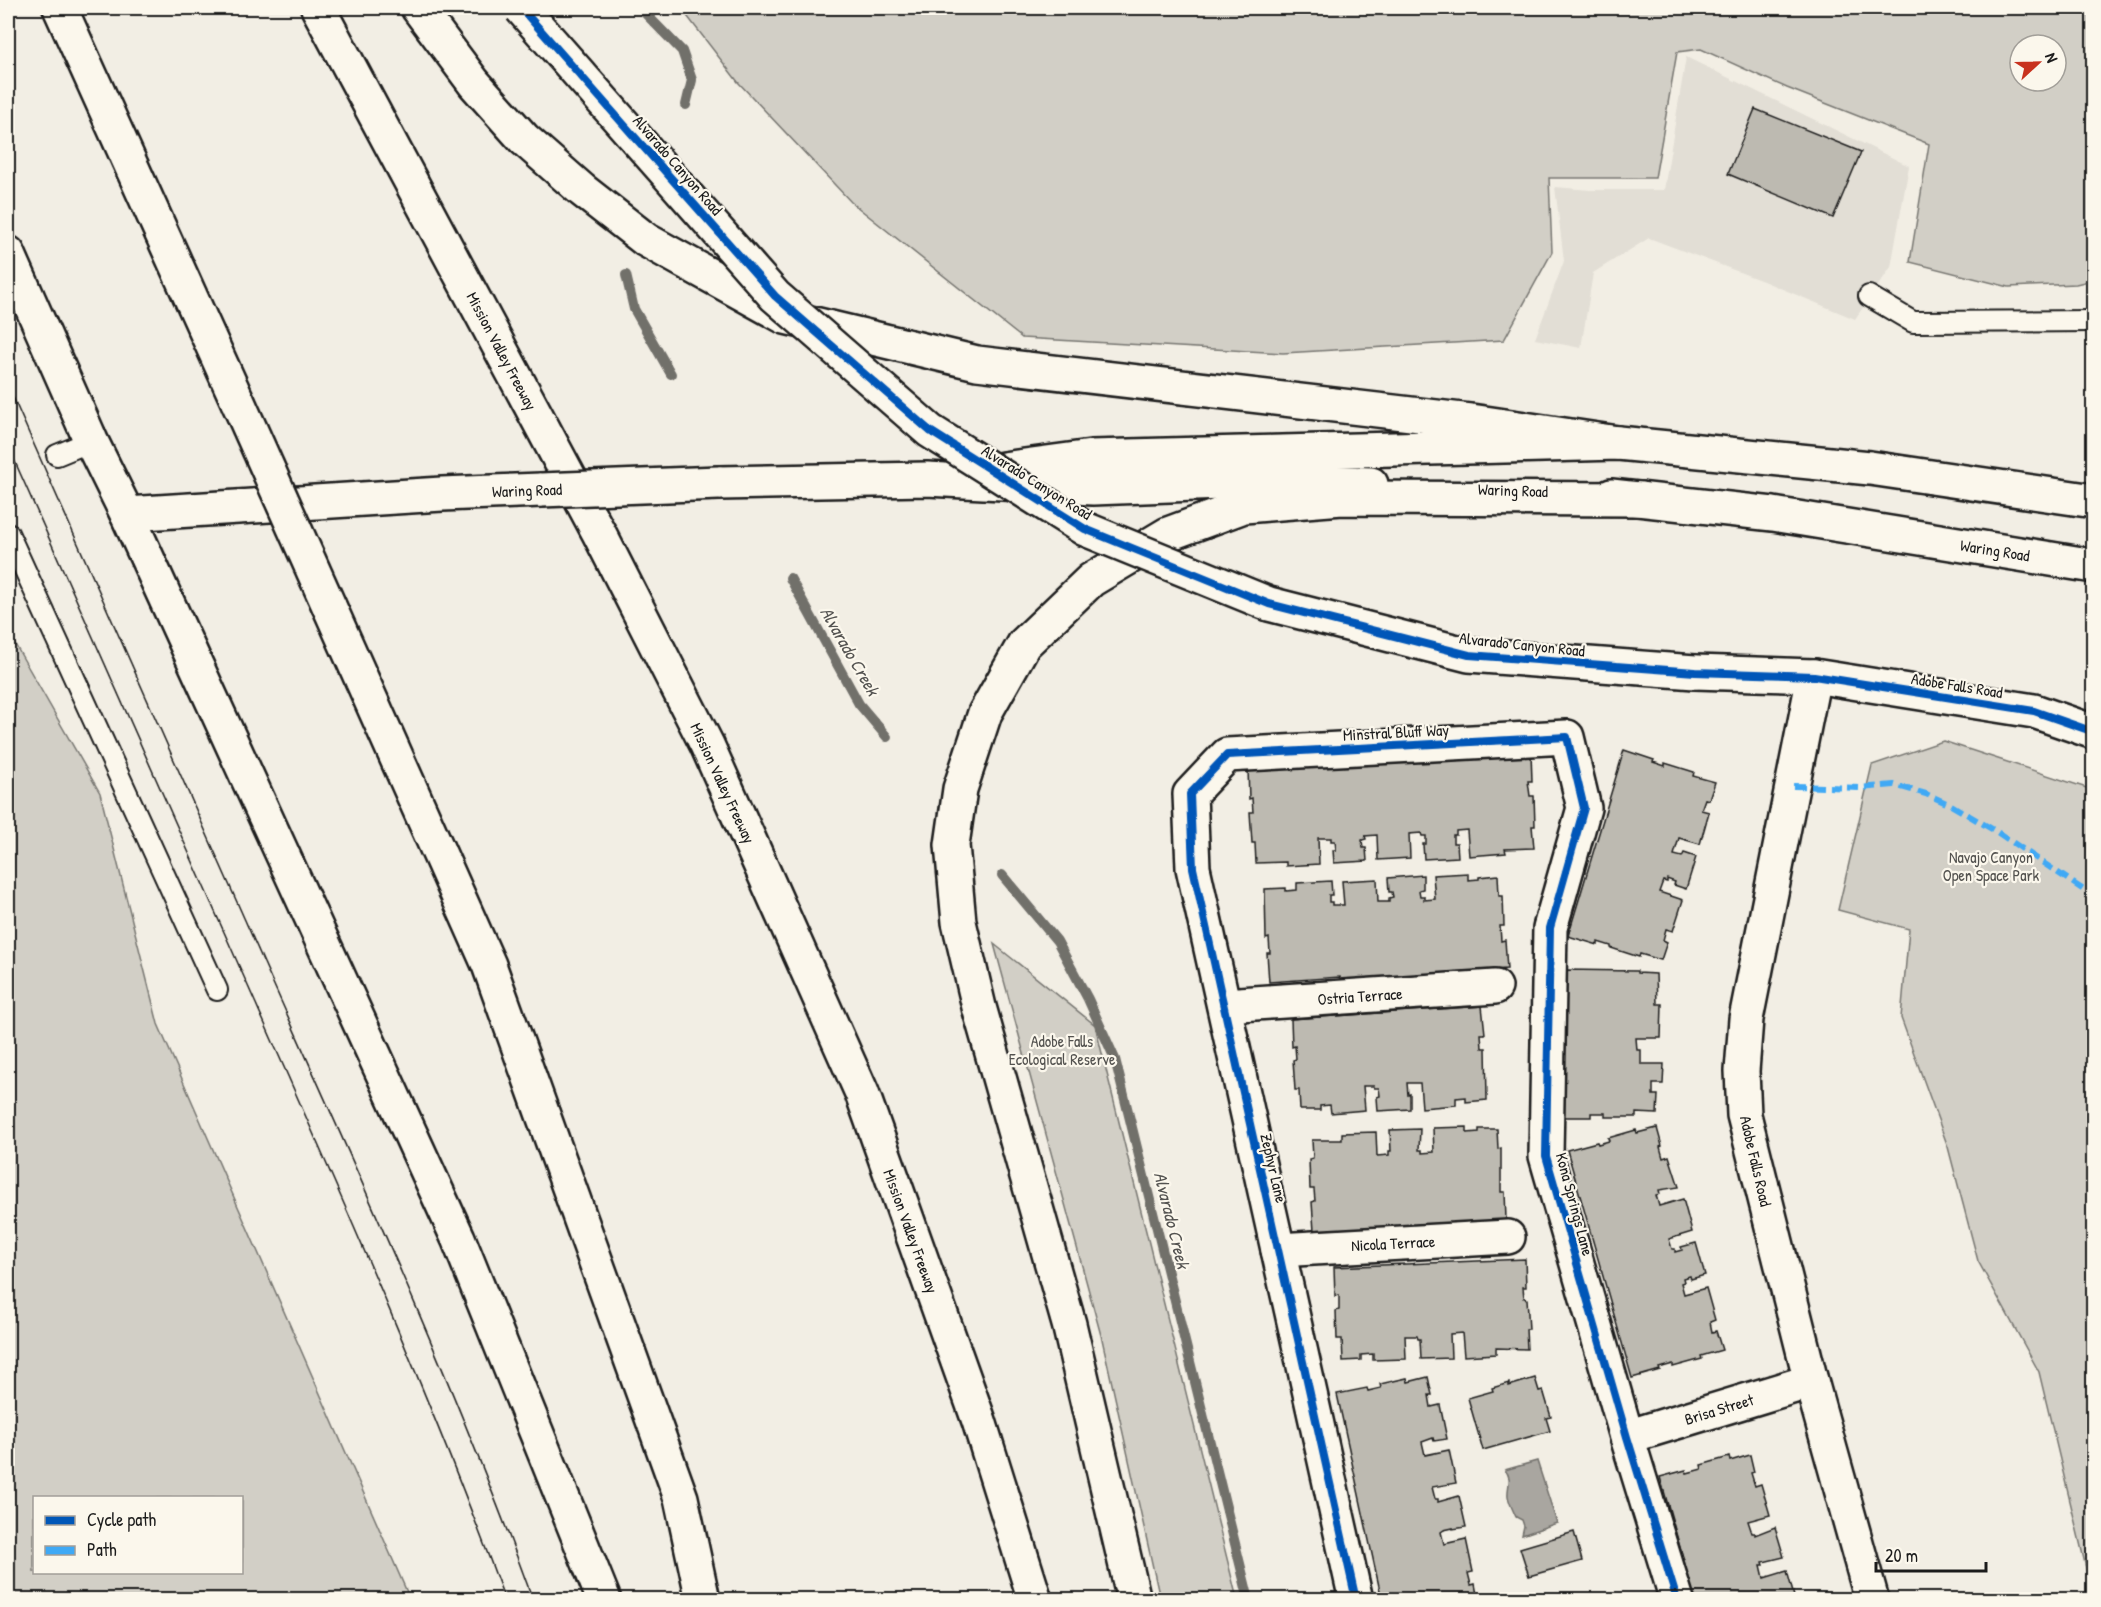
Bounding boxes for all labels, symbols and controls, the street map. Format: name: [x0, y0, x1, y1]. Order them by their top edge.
north arrow: [2008, 33, 2068, 93]
text: N: [2040, 49, 2064, 66]
street label: Alvarado Canyon Road: [628, 110, 728, 220]
street label: Mission Valley Freeway: [462, 288, 542, 414]
street label: Alvarado Canyon Road: [978, 439, 1096, 525]
street label: Waring Road: [492, 478, 562, 502]
street label: Waring Road: [1478, 478, 1548, 502]
street label: Waring Road: [1959, 534, 2031, 566]
water label: Alvarado Creek: [814, 602, 886, 701]
street label: Alvarado Canyon Road: [1458, 626, 1586, 662]
street label: Adobe Falls Road: [1910, 667, 2004, 703]
street label: Minstral Bluff Way: [1342, 718, 1450, 746]
street label: Mission Valley Freeway: [685, 719, 761, 847]
park label: Navajo Canyon Open Space Park: [1943, 846, 2040, 886]
street label: Ostria Terrace: [1317, 982, 1404, 1010]
park label: Adobe Falls Ecological Reserve: [1009, 1030, 1116, 1070]
street label: Adobe Falls Road: [1735, 1114, 1777, 1208]
street label: Zephyr Lane: [1255, 1131, 1293, 1205]
street label: Kona Springs Lane: [1551, 1150, 1599, 1259]
street label: Mission Valley Freeway: [878, 1166, 944, 1296]
water label: Alvarado Creek: [1148, 1169, 1196, 1272]
street label: Nicola Terrace: [1350, 1230, 1436, 1256]
street label: Brisa Street: [1682, 1388, 1757, 1430]
legend: [33, 1496, 243, 1574]
text: Cycle path: [87, 1507, 157, 1532]
scale bar: [1876, 1535, 1986, 1573]
text: Path: [87, 1537, 117, 1562]
text: 20 m: [1885, 1543, 1918, 1568]

